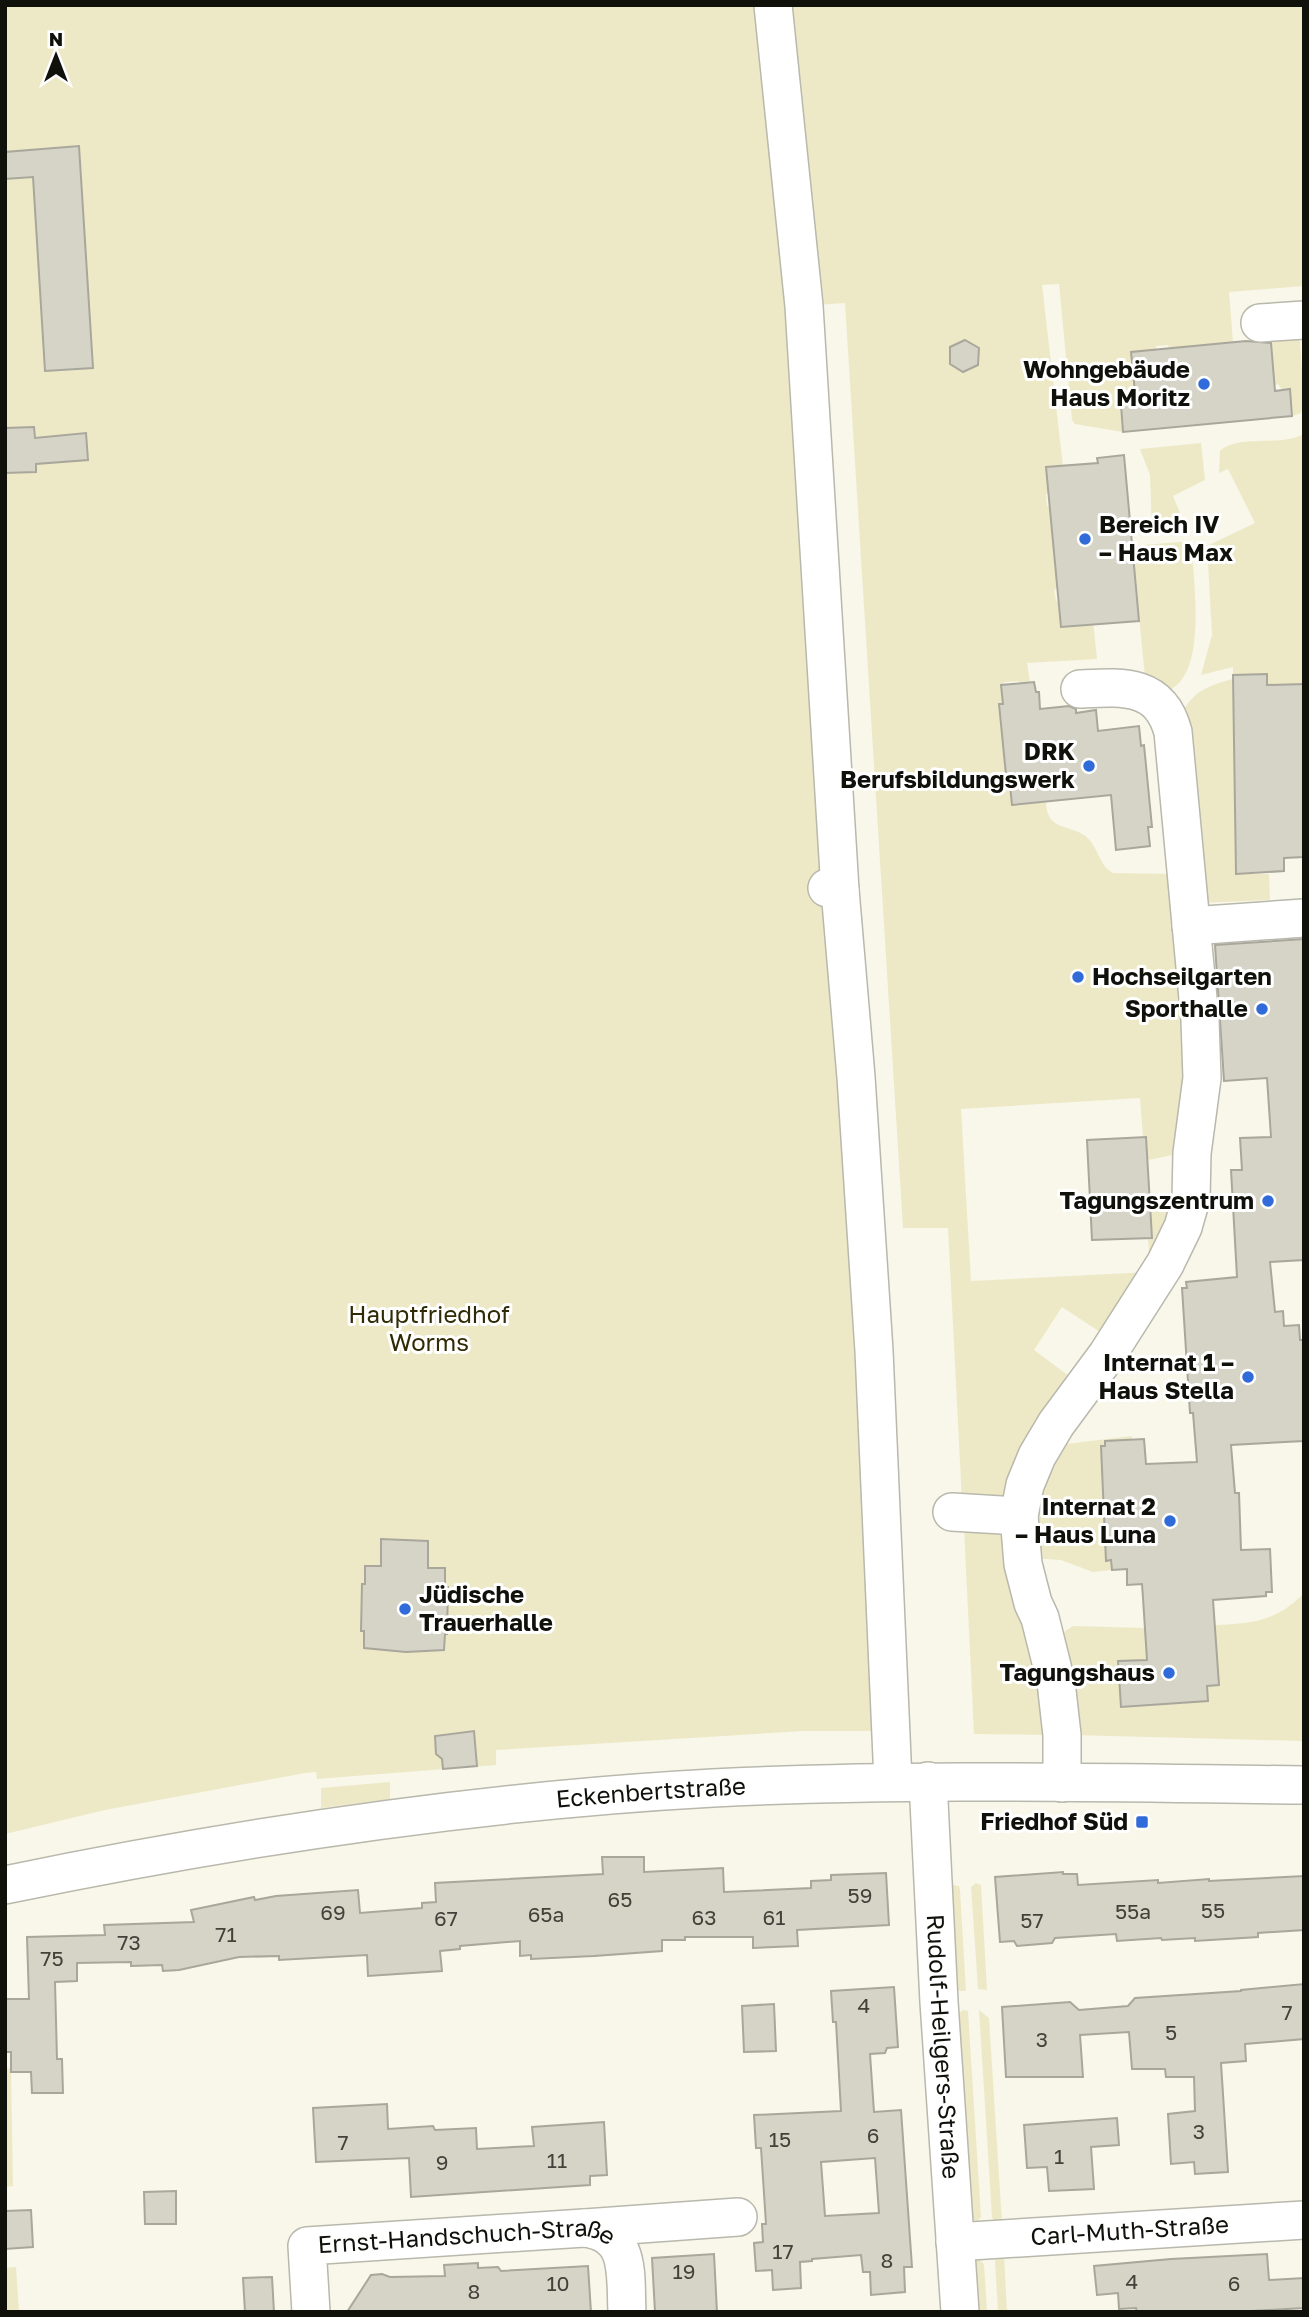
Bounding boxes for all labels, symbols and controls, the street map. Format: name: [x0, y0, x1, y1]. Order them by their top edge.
north arrow: [21, 21, 91, 91]
text: N: [49, 27, 63, 50]
place label: Wohngebäude Haus Moritz: [1023, 354, 1190, 411]
marker: Wohngebäude Haus Moritz: [1196, 376, 1212, 392]
place label: Bereich IV – Haus Max: [1099, 509, 1233, 566]
marker: Bereich IV – Haus Max: [1077, 531, 1093, 547]
place label: DRK Berufsbildungswerk: [840, 736, 1076, 793]
marker: DRK Berufsbildungswerk: [1081, 758, 1097, 774]
place label: Hochseilgarten: [1092, 961, 1272, 990]
marker: Hochseilgarten: [1070, 969, 1086, 985]
place label: Sporthalle: [1125, 993, 1248, 1022]
marker: Sporthalle: [1254, 1001, 1270, 1017]
place label: Tagungszentrum: [1060, 1185, 1254, 1214]
marker: Tagungszentrum: [1260, 1193, 1276, 1209]
park label: Hauptfriedhof Worms: [348, 1299, 510, 1356]
place label: Internat 1 – Haus Stella: [1099, 1347, 1234, 1404]
marker: Internat 1 – Haus Stella: [1240, 1369, 1256, 1385]
place label: Internat 2 – Haus Luna: [1015, 1491, 1156, 1548]
marker: Internat 2 – Haus Luna: [1162, 1513, 1178, 1529]
place label: Jüdische Trauerhalle: [419, 1579, 553, 1636]
marker: Jüdische Trauerhalle: [397, 1601, 413, 1617]
place label: Tagungshaus: [999, 1657, 1155, 1686]
marker: Tagungshaus: [1161, 1665, 1177, 1681]
street label: Eckenbertstraße: [555, 1770, 746, 1813]
place label: Friedhof Süd: [980, 1806, 1128, 1835]
marker: Friedhof Süd: [1134, 1814, 1150, 1830]
house number: 59: [848, 1882, 872, 1908]
house number: 65: [608, 1886, 632, 1912]
house number: 55: [1201, 1897, 1225, 1923]
house number: 55a: [1115, 1898, 1151, 1924]
house number: 69: [320, 1899, 346, 1925]
house number: 65a: [528, 1901, 564, 1927]
house number: 63: [692, 1904, 717, 1930]
house number: 61: [763, 1904, 785, 1930]
house number: 67: [434, 1905, 458, 1931]
house number: 57: [1020, 1907, 1044, 1933]
street label: Rudolf-Heilgers-Straße: [922, 1913, 967, 2180]
house number: 71: [215, 1921, 237, 1947]
house number: 73: [117, 1929, 141, 1955]
house number: 75: [40, 1945, 64, 1971]
house number: 4: [858, 1992, 870, 2018]
house number: 7: [1281, 1999, 1293, 2025]
house number: 5: [1165, 2019, 1177, 2045]
house number: 3: [1036, 2026, 1048, 2052]
house number: 3: [1193, 2118, 1205, 2144]
house number: 6: [867, 2122, 879, 2148]
house number: 15: [769, 2126, 791, 2152]
house number: 7: [337, 2129, 349, 2155]
house number: 1: [1054, 2143, 1064, 2169]
house number: 11: [547, 2147, 567, 2173]
house number: 9: [436, 2149, 448, 2175]
street label: Carl-Muth-Straße: [1029, 2209, 1230, 2250]
street label: Ernst-Handschuch-Straße: [317, 2212, 622, 2258]
house number: 17: [772, 2238, 794, 2264]
house number: 8: [881, 2247, 893, 2273]
house number: 19: [673, 2258, 695, 2284]
house number: 4: [1126, 2268, 1138, 2294]
house number: 10: [546, 2270, 570, 2296]
house number: 6: [1228, 2270, 1240, 2296]
house number: 8: [468, 2278, 480, 2304]

